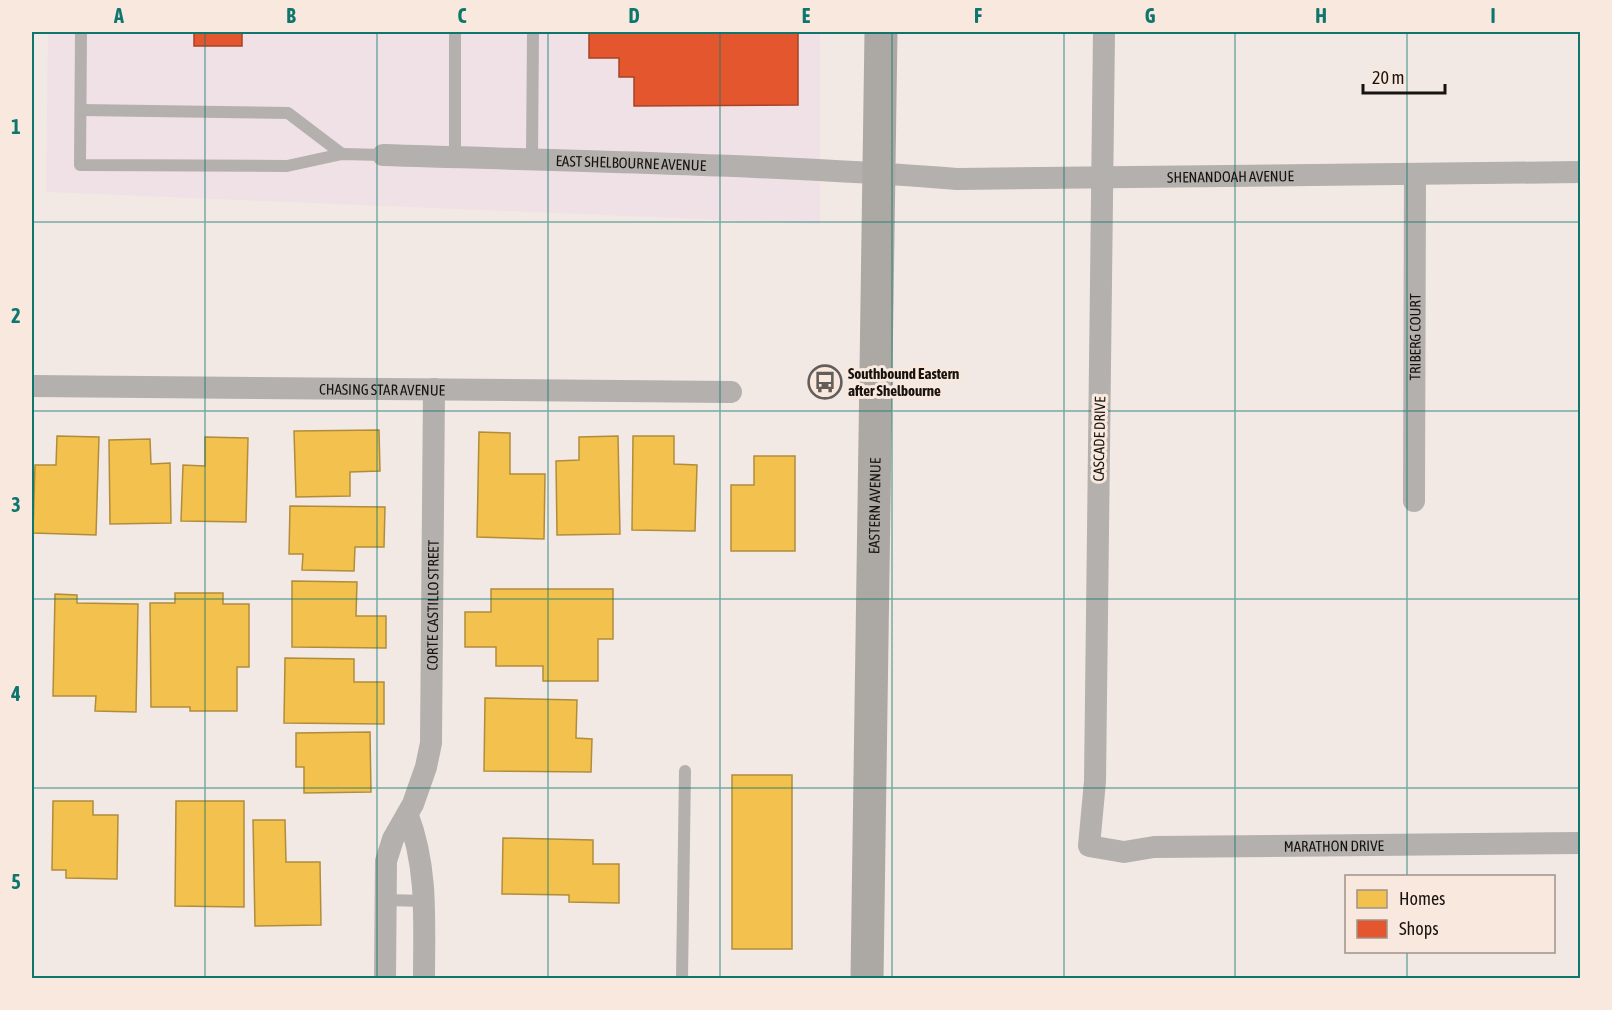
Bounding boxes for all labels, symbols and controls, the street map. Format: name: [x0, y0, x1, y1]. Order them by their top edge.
text: A: [113, 4, 124, 27]
text: B: [286, 4, 296, 27]
text: C: [458, 4, 467, 27]
text: D: [628, 4, 640, 27]
text: E: [802, 4, 811, 27]
text: F: [974, 4, 982, 27]
text: G: [1145, 4, 1156, 27]
text: H: [1315, 4, 1327, 27]
text: I: [1490, 4, 1496, 27]
scale bar: [1363, 57, 1446, 95]
text: 20 m: [1372, 67, 1404, 88]
text: 1: [11, 115, 21, 138]
street label: EAST SHELBOURNE AVENUE: [555, 152, 707, 173]
street label: SHENANDOAH AVENUE: [1167, 167, 1294, 185]
street label: TRIBERG COURT: [1406, 293, 1423, 381]
text: 2: [11, 304, 21, 327]
bus stop icon: Southbound Eastern after Shelbourne: [807, 364, 843, 400]
place label: Southbound Eastern after Shelbourne: [848, 365, 959, 399]
street label: CHASING STAR AVENUE: [319, 380, 446, 398]
street label: CASCADE DRIVE: [1090, 396, 1108, 482]
street label: EASTERN AVENUE: [865, 457, 883, 554]
text: 3: [11, 493, 21, 516]
street label: CORTE CASTILLO STREET: [423, 539, 441, 671]
text: 4: [10, 682, 21, 705]
street label: MARATHON DRIVE: [1284, 836, 1385, 854]
text: 5: [11, 870, 21, 893]
legend: [1345, 875, 1555, 953]
text: Homes: [1399, 888, 1445, 909]
text: Shops: [1399, 918, 1439, 939]

